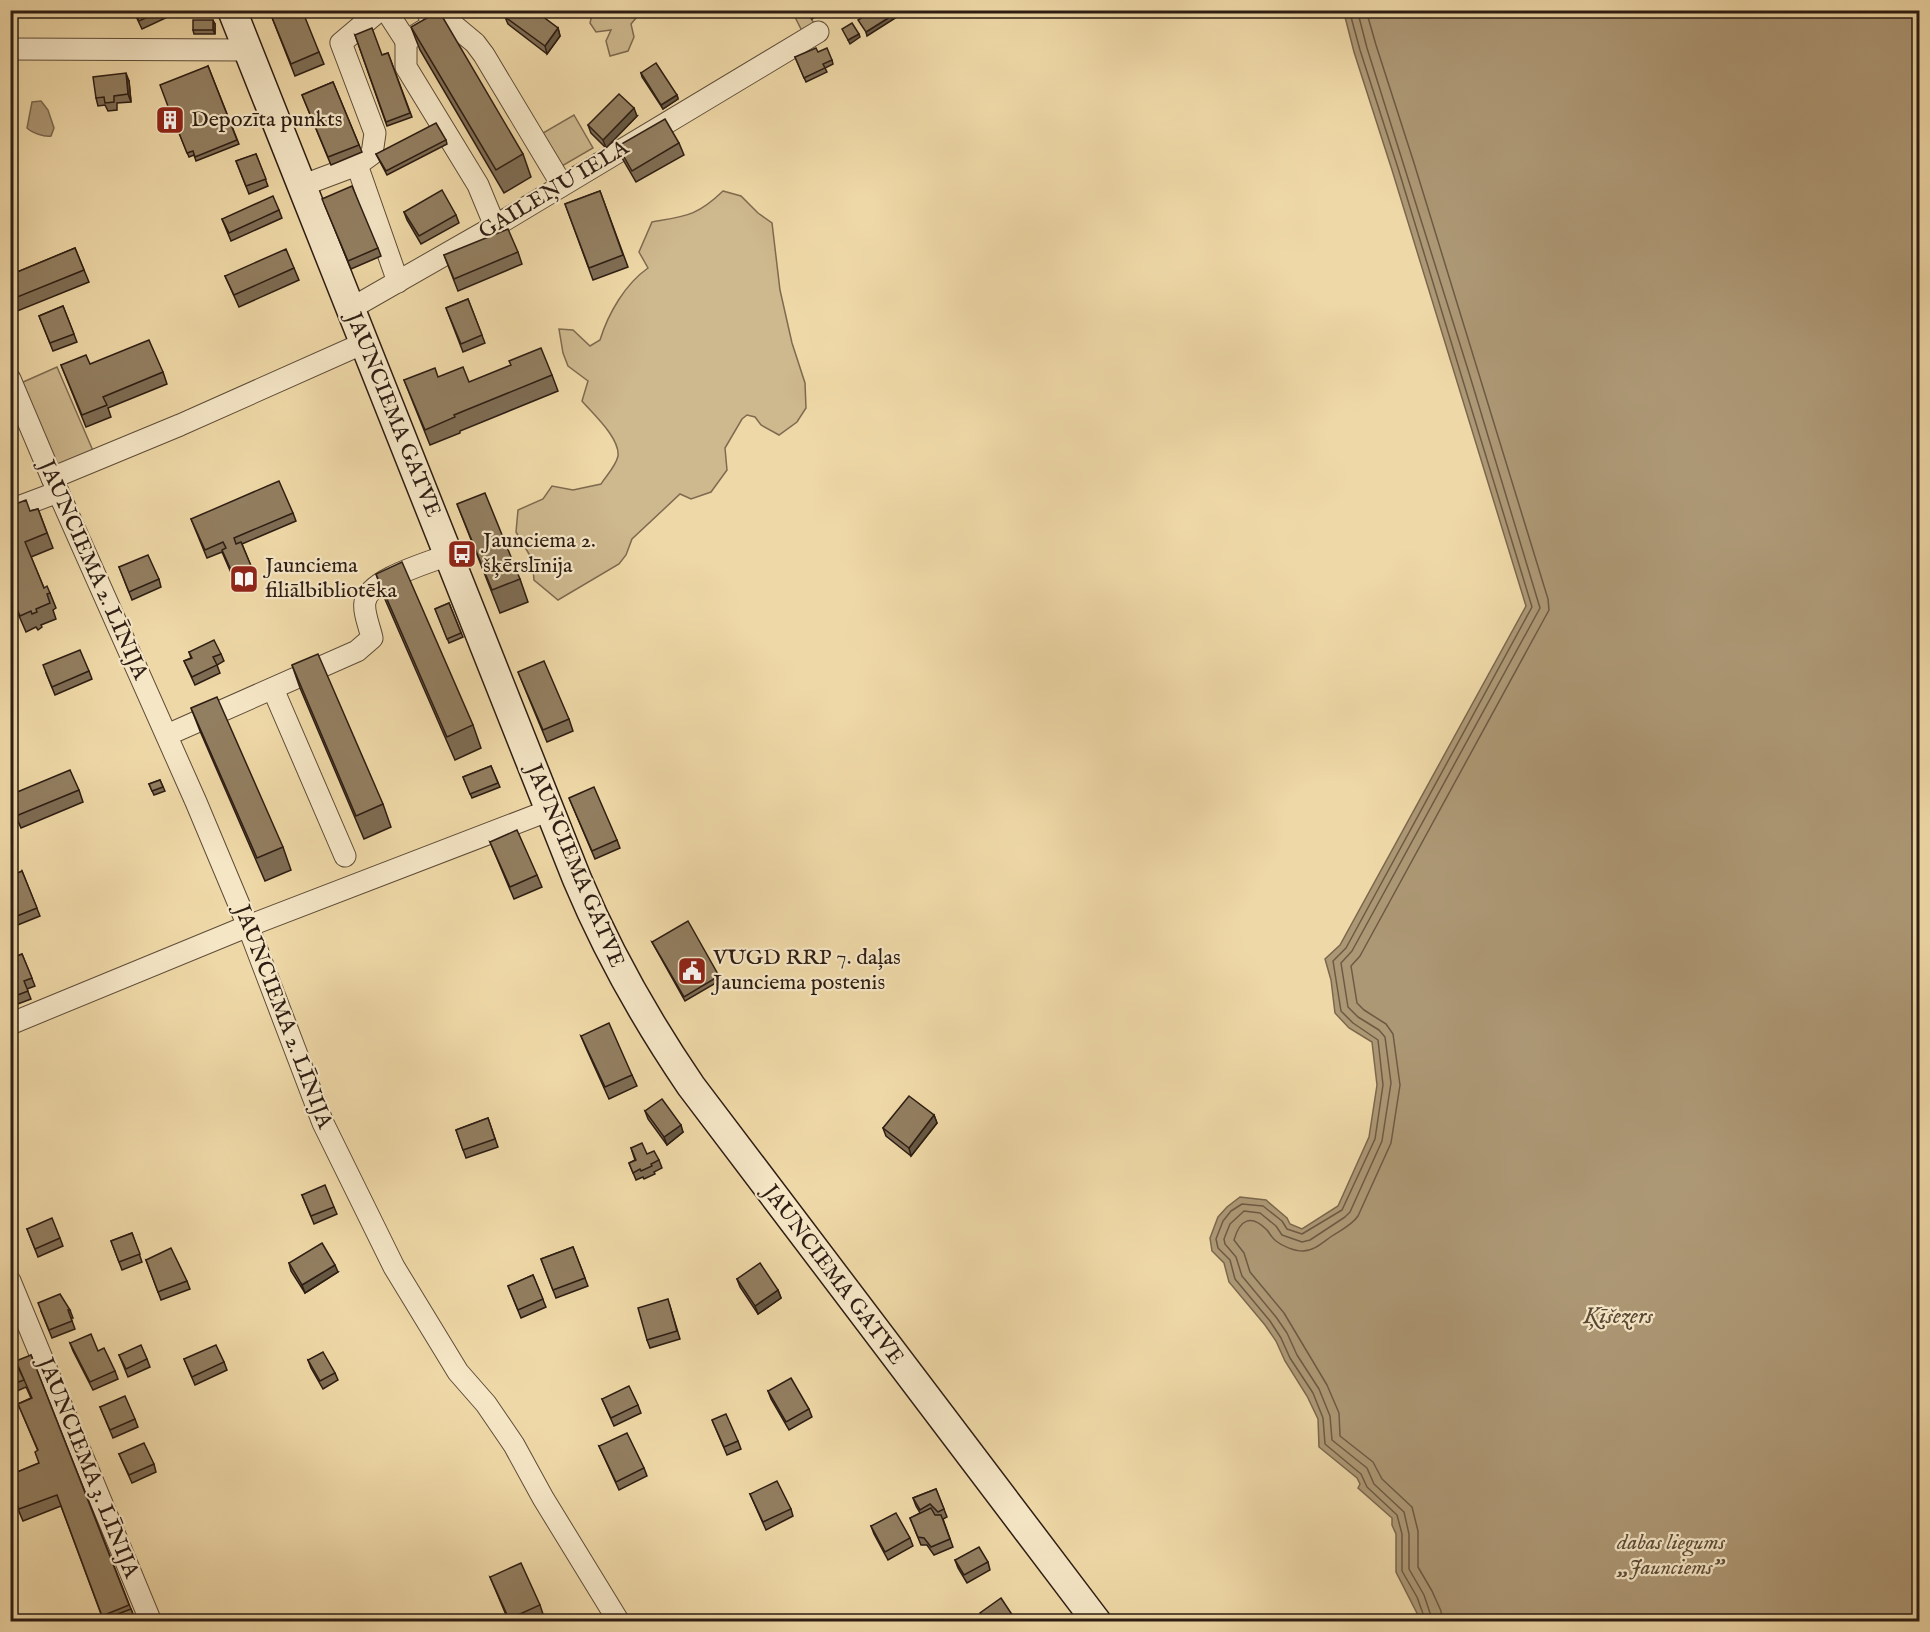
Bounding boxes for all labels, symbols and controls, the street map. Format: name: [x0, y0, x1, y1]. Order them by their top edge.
building icon: Depozīta punkts: [154, 104, 186, 136]
place label: Depozīta punkts: [191, 106, 342, 134]
street label: GAILEŅU IELA: [474, 134, 635, 246]
street label: JAUNCIEMA GATVE: [338, 306, 447, 521]
street label: JAUNCIEMA 2. LĪNIJA: [31, 453, 155, 685]
place label: Jaunciema 2. šķērslīnija: [480, 527, 596, 580]
bus stop icon: Jaunciema 2. šķērslīnija: [446, 538, 478, 570]
place label: Jaunciema filiālbibliotēka: [262, 552, 397, 605]
library icon: Jaunciema filiālbibliotēka: [228, 563, 260, 595]
street label: JAUNCIEMA GATVE: [518, 757, 631, 972]
street label: JAUNCIEMA 2. LĪNIJA: [226, 898, 339, 1134]
place label: VUGD RRP 7. daļas Jaunciema postenis: [710, 944, 901, 997]
public building icon: VUGD RRP 7. daļas Jaunciema postenis: [676, 955, 708, 987]
street label: JAUNCIEMA GATVE: [754, 1177, 910, 1371]
water label: Ķīšezers: [1582, 1301, 1654, 1332]
street label: JAUNCIEMA 3. LĪNIJA: [30, 1351, 145, 1583]
park label: dabas liegums „Jaunciems”: [1616, 1529, 1726, 1582]

